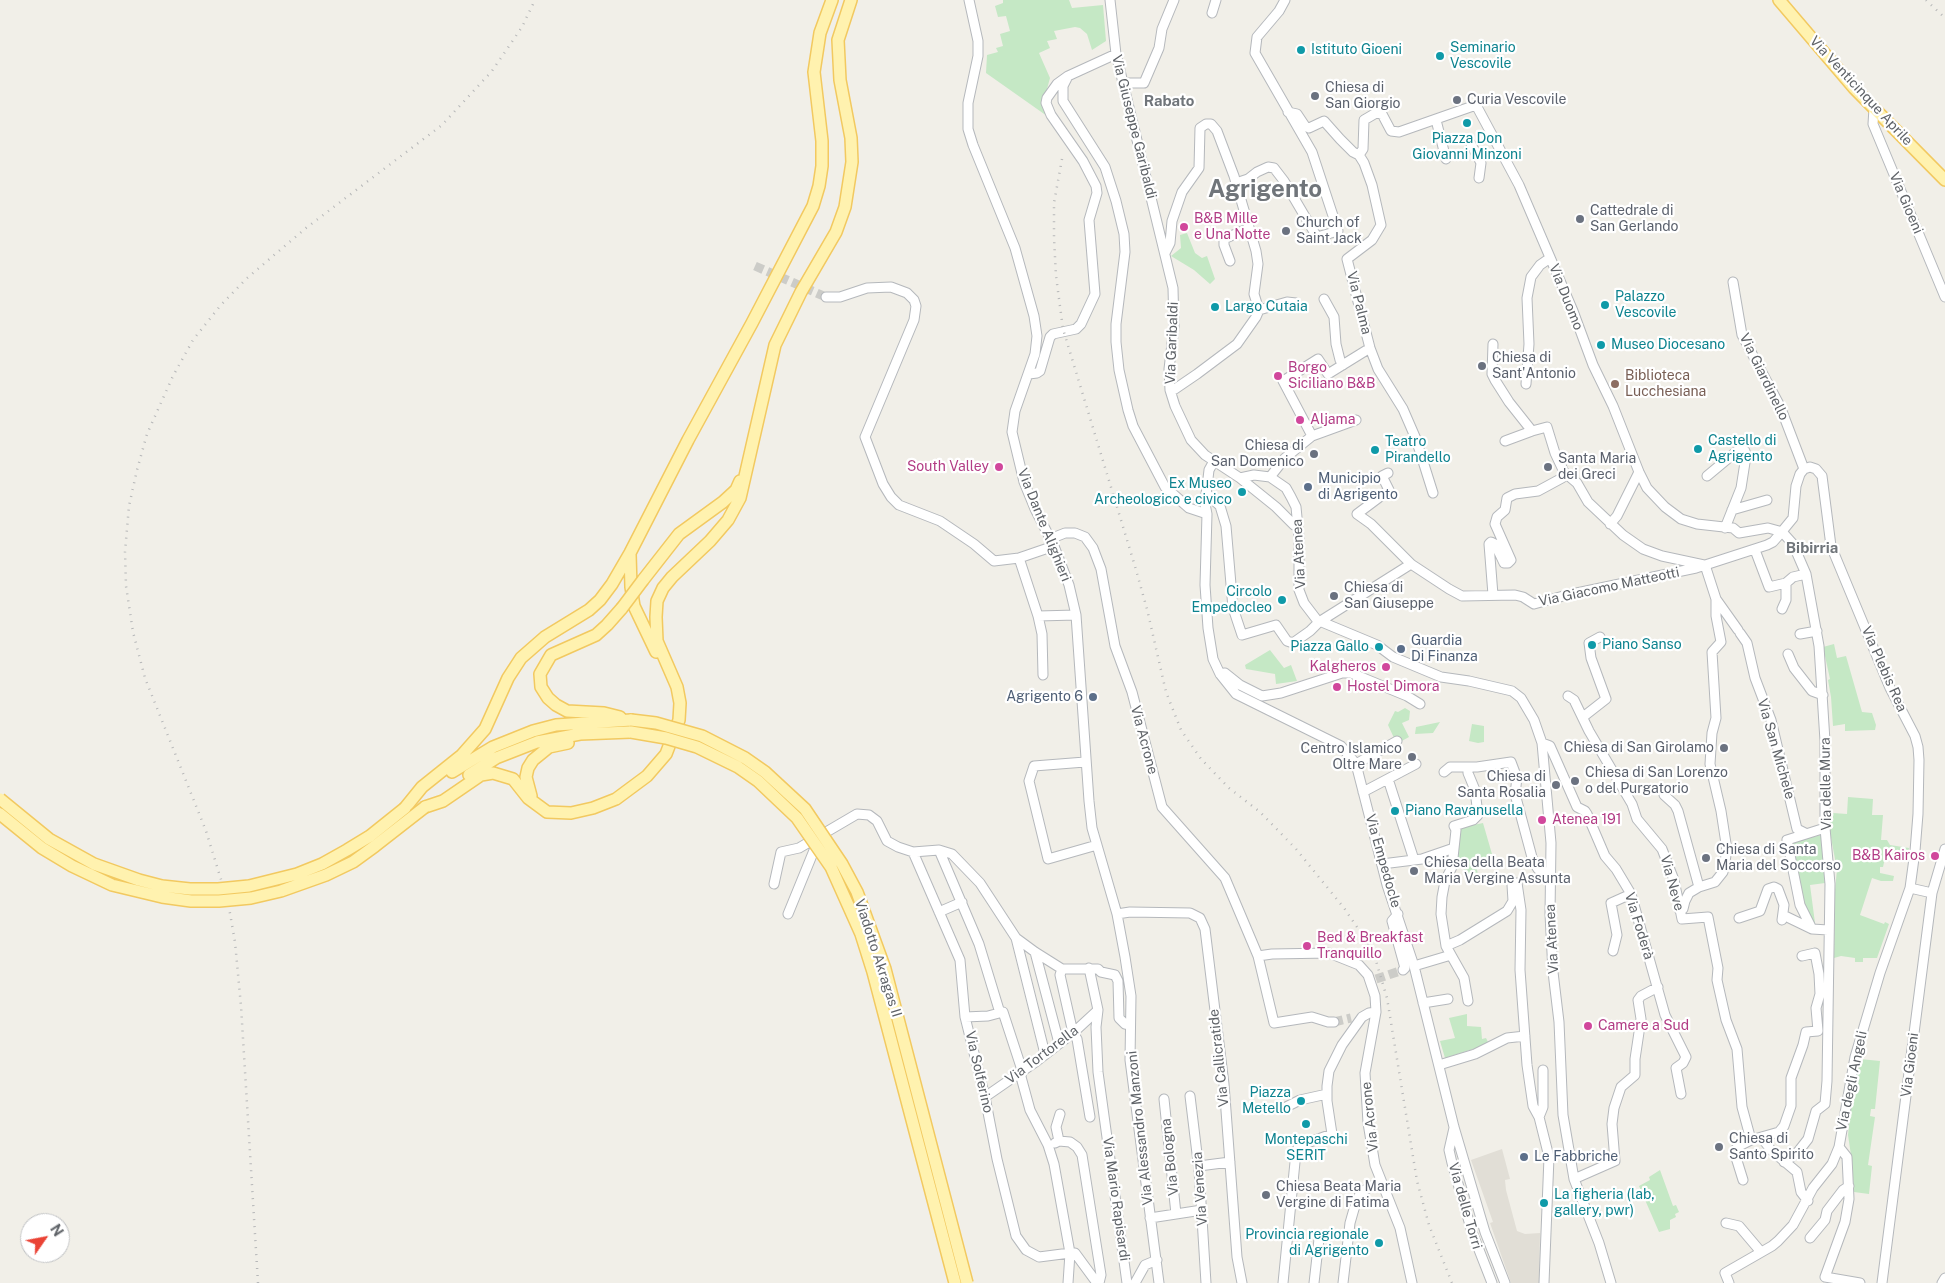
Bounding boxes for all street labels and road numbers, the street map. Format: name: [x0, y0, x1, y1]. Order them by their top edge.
street label: Via Venticinque Aprile: [1806, 33, 1916, 149]
street label: Via Giuseppe Garibaldi: [1108, 53, 1160, 201]
street label: Via Gioeni: [1886, 170, 1926, 236]
street label: Via Duomo: [1545, 261, 1587, 333]
street label: Via Palma: [1343, 270, 1375, 336]
street label: Via Garibaldi: [1162, 301, 1182, 385]
street label: Via Giardinello: [1736, 331, 1792, 423]
street label: Via Dante Alighieri: [1014, 466, 1074, 584]
street label: Via Atenea: [1289, 519, 1309, 589]
street label: Via Giacomo Matteotti: [1537, 564, 1681, 610]
street label: Via Plebis Rea: [1858, 624, 1910, 714]
street label: Via San Michele: [1754, 697, 1798, 801]
street label: Via Acrone: [1127, 704, 1161, 776]
street label: Via delle Mura: [1817, 737, 1835, 831]
street label: Via Empedocle: [1362, 812, 1404, 910]
street label: Via Neve: [1656, 853, 1688, 913]
street label: Via Foderà: [1621, 890, 1657, 962]
street label: Viadotto Akragas II: [851, 897, 905, 1019]
street label: Via Atenea: [1542, 904, 1562, 974]
street label: Via Callicratide: [1206, 1008, 1232, 1108]
street label: Via Tortorella: [1002, 1022, 1082, 1088]
street label: Via Solferino: [961, 1029, 997, 1115]
street label: Via degli Angeli: [1833, 1029, 1871, 1133]
street label: Via Gioeni: [1898, 1032, 1922, 1098]
street label: Via Alessandro Manzoni: [1124, 1050, 1156, 1206]
street label: Via Acrone: [1358, 1081, 1382, 1153]
street label: Via Bologna: [1158, 1118, 1182, 1196]
street label: Via Mario Rapisardi: [1099, 1136, 1133, 1262]
street label: Via Venezia: [1189, 1151, 1211, 1227]
street label: Via delle Torri: [1445, 1161, 1485, 1251]

